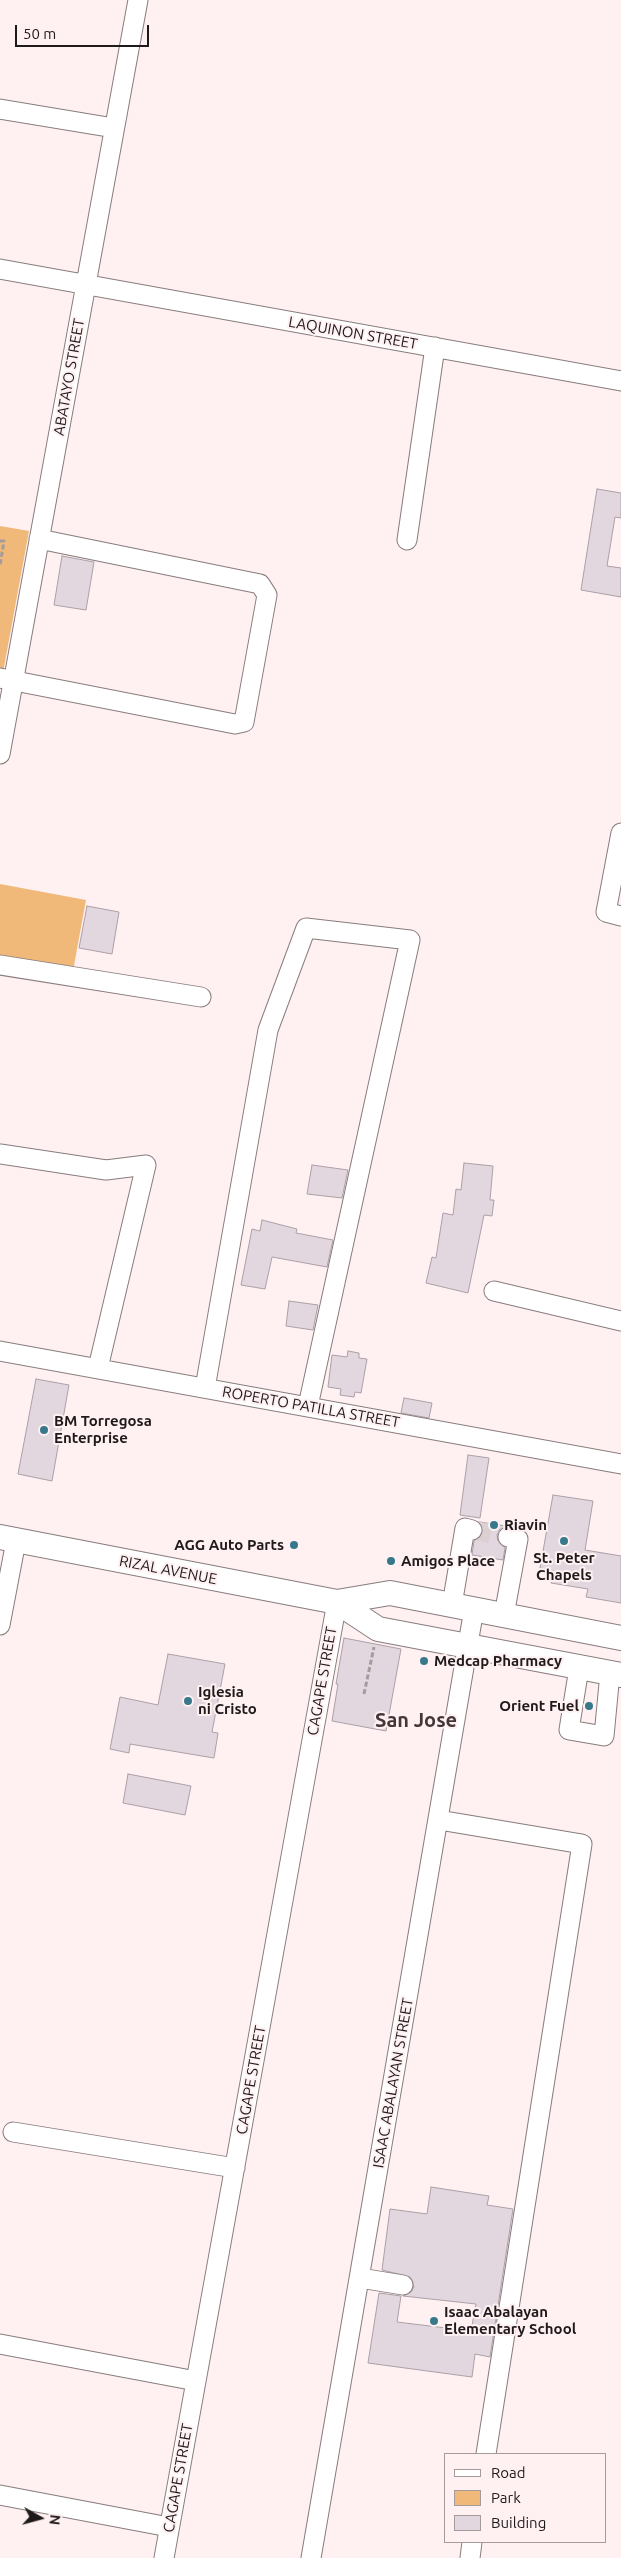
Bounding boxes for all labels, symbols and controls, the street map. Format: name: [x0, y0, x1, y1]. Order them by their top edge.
scale bar: [18, 15, 151, 47]
text: 50 m: [23, 25, 56, 42]
street label: LAQUINON STREET: [287, 313, 419, 353]
street label: ABATAYO STREET: [50, 317, 88, 437]
street label: ROPERTO PATILLA STREET: [221, 1383, 401, 1431]
place label: BM Torregosa Enterprise: [54, 1412, 152, 1447]
marker: BM Torregosa Enterprise: [38, 1424, 50, 1436]
place label: Riavin: [504, 1516, 547, 1534]
marker: Riavin: [488, 1519, 500, 1531]
marker: St. Peter Chapels: [558, 1535, 570, 1547]
place label: AGG Auto Parts: [174, 1536, 284, 1554]
marker: AGG Auto Parts: [288, 1539, 300, 1551]
place label: St. Peter Chapels: [533, 1549, 595, 1584]
street label: RIZAL AVENUE: [118, 1552, 218, 1588]
place label: Amigos Place: [401, 1552, 495, 1570]
marker: Amigos Place: [385, 1555, 397, 1567]
street label: CAGAPE STREET: [304, 1625, 340, 1737]
place label: Medcap Pharmacy: [434, 1652, 562, 1670]
marker: Medcap Pharmacy: [418, 1655, 430, 1667]
place label: Iglesia ni Cristo: [198, 1683, 257, 1718]
marker: Iglesia ni Cristo: [182, 1695, 194, 1707]
place label: Orient Fuel: [499, 1697, 579, 1715]
marker: Orient Fuel: [583, 1700, 595, 1712]
district label: San Jose: [375, 1708, 457, 1732]
street label: ISAAC ABALAYAN STREET: [369, 1997, 417, 2169]
street label: CAGAPE STREET: [233, 2024, 269, 2136]
place label: Isaac Abalayan Elementary School: [444, 2303, 576, 2338]
marker: Isaac Abalayan Elementary School: [428, 2315, 440, 2327]
street label: CAGAPE STREET: [160, 2422, 196, 2534]
legend: [444, 2453, 606, 2543]
text: Road: [491, 2464, 526, 2481]
text: Park: [491, 2489, 521, 2506]
north arrow: [15, 2493, 65, 2543]
text: N: [46, 2514, 63, 2526]
text: Building: [491, 2514, 546, 2531]

